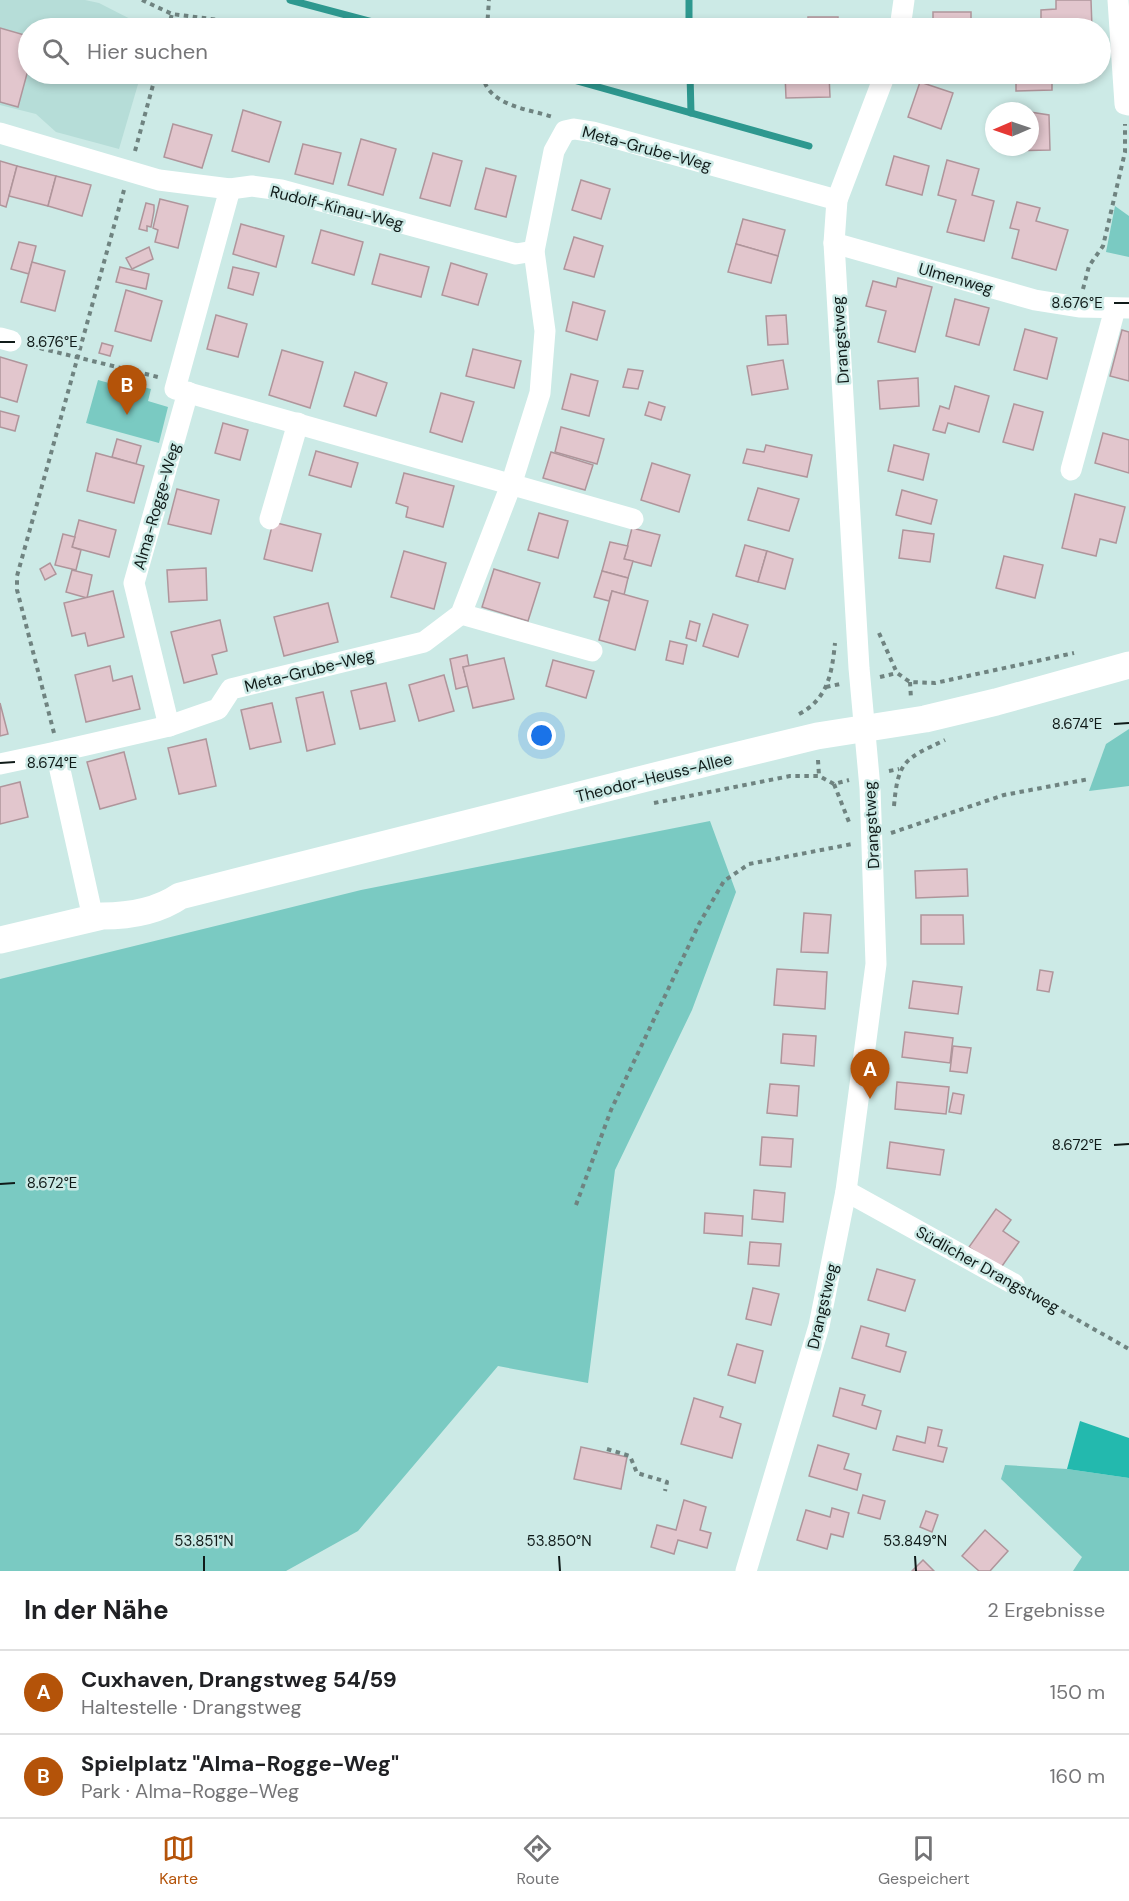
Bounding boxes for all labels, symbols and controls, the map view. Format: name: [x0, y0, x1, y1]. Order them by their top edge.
search box: [18, 18, 1111, 84]
icon: search: [39, 35, 72, 68]
text: Hier suchen: [87, 37, 208, 66]
north arrow: [985, 102, 1039, 156]
street label: Meta-Grube-Weg: [580, 121, 714, 176]
street label: Rudolf-Kinau-Weg: [268, 181, 406, 234]
street label: Ulmenweg: [916, 258, 996, 299]
text: 8.676°E: [1051, 293, 1103, 313]
street label: Drangstweg: [827, 295, 854, 384]
text: 8.676°E: [26, 332, 78, 352]
pin: B: [108, 366, 146, 415]
street label: Alma-Rogge-Weg: [128, 440, 185, 572]
street label: Meta-Grube-Weg: [242, 644, 376, 697]
text: 8.674°E: [1052, 714, 1102, 734]
your location: [527, 721, 556, 750]
street label: Theodor-Heuss-Allee: [574, 748, 734, 807]
text: 8.674°E: [27, 753, 77, 773]
street label: Drangstweg: [859, 781, 884, 869]
pin: A: [850, 1050, 890, 1099]
text: 8.672°E: [1052, 1135, 1102, 1155]
text: 8.672°E: [27, 1173, 77, 1193]
street label: Südlicher Drangstweg: [912, 1221, 1063, 1318]
street label: Drangstweg: [802, 1261, 843, 1351]
text: 53.851°N: [174, 1531, 234, 1551]
text: 53.850°N: [526, 1531, 592, 1551]
text: 53.849°N: [883, 1531, 947, 1551]
text: In der Nähe: [24, 1593, 169, 1627]
text: 2 Ergebnisse: [987, 1597, 1105, 1623]
text: Cuxhaven, Drangstweg 54/59: [81, 1665, 397, 1694]
text: A: [36, 1679, 51, 1705]
text: 150 m: [1050, 1679, 1105, 1705]
text: Haltestelle · Drangstweg: [81, 1694, 302, 1720]
text: Spielplatz "Alma-Rogge-Weg": [81, 1749, 399, 1778]
text: B: [37, 1763, 50, 1789]
text: 160 m: [1049, 1763, 1105, 1789]
text: Park · Alma-Rogge-Weg: [81, 1778, 299, 1804]
tab: Karte: [159, 1832, 198, 1889]
tab: Route: [517, 1832, 559, 1889]
tab: Gespeichert: [878, 1832, 970, 1889]

